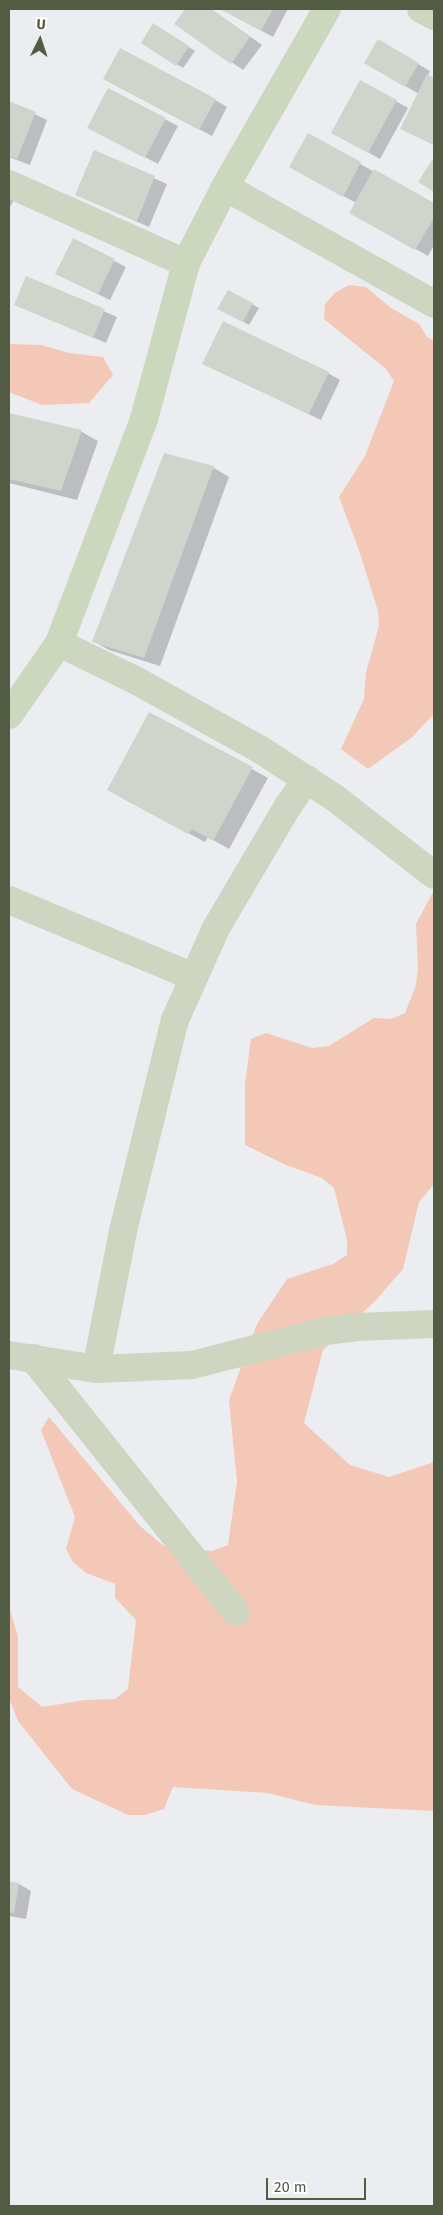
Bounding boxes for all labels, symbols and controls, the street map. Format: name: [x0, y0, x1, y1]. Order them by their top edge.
north arrow: [15, 15, 65, 65]
text: U: [36, 16, 46, 33]
scale bar: [268, 2168, 368, 2200]
text: 20 m: [274, 2178, 307, 2196]

